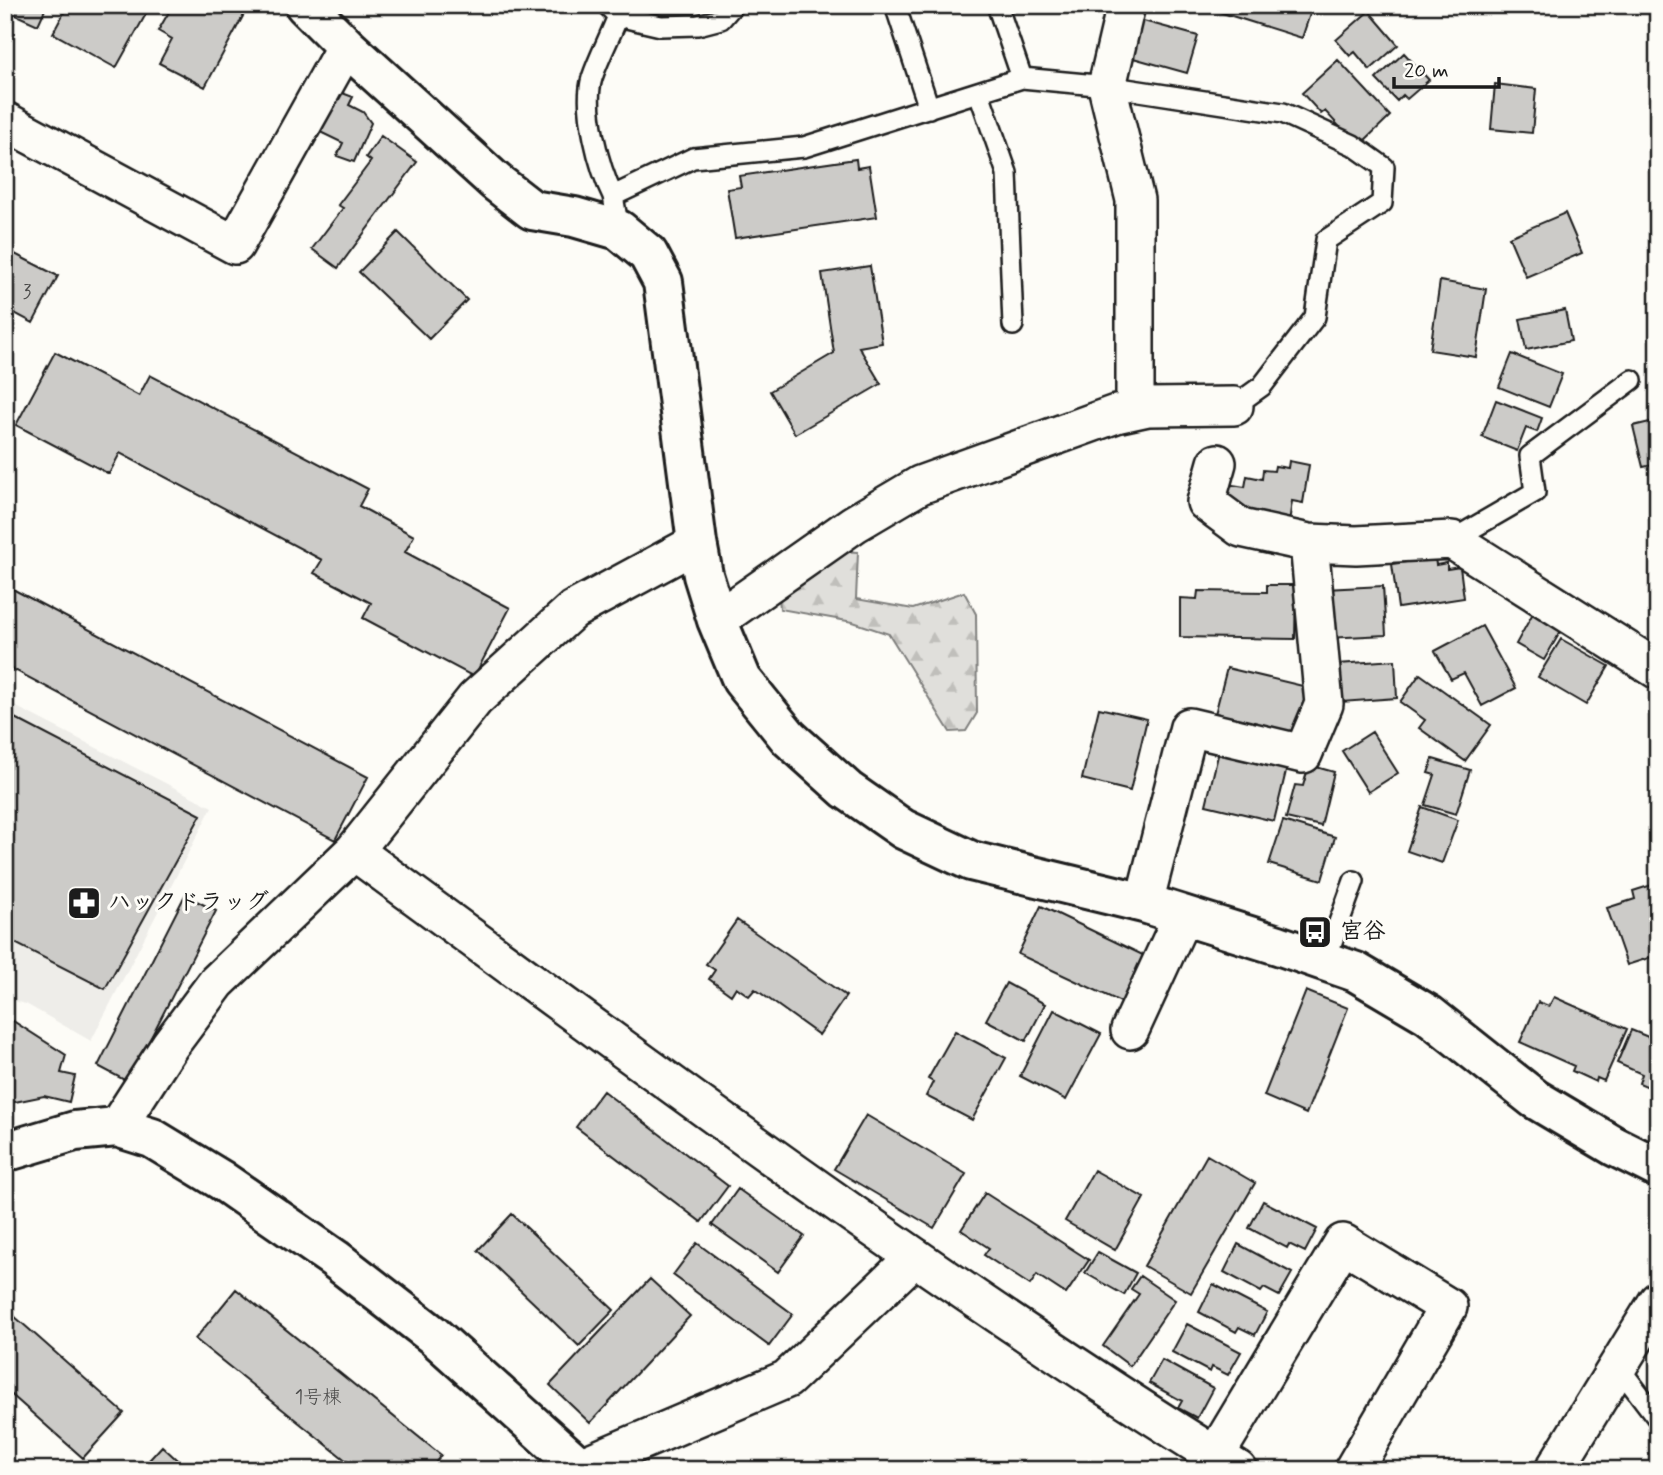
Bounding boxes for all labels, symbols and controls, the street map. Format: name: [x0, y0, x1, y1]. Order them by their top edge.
scale bar: [1394, 46, 1498, 90]
text: 20 m: [1404, 57, 1449, 85]
house number: 3: [23, 280, 32, 305]
pharmacy icon: ハックドラッグ: [65, 884, 103, 922]
place label: ハックドラッグ: [108, 888, 269, 918]
bus stop icon: 宮谷: [1296, 913, 1334, 951]
place label: 宮谷: [1340, 917, 1386, 947]
house number: 1号棟: [295, 1385, 341, 1410]

